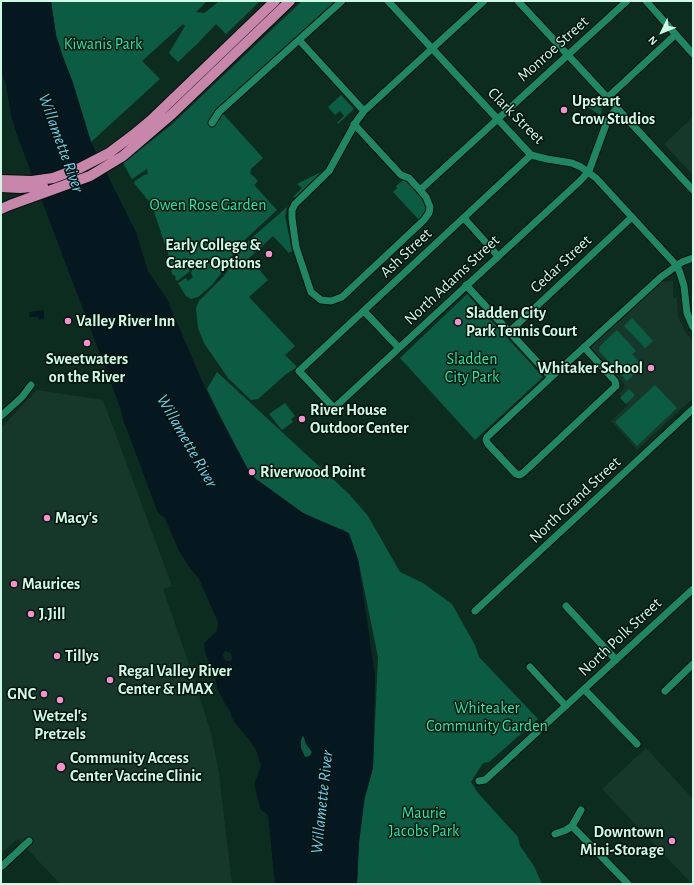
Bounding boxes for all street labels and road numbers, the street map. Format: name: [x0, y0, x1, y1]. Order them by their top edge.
street label: Monroe Street: [514, 12, 592, 86]
street label: Clark Street: [484, 84, 548, 148]
street label: Ash Street: [376, 224, 436, 282]
street label: North Adams Street: [400, 231, 504, 329]
street label: Cedar Street: [527, 231, 595, 297]
street label: North Grand Street: [525, 453, 625, 547]
street label: North Polk Street: [574, 594, 666, 680]

